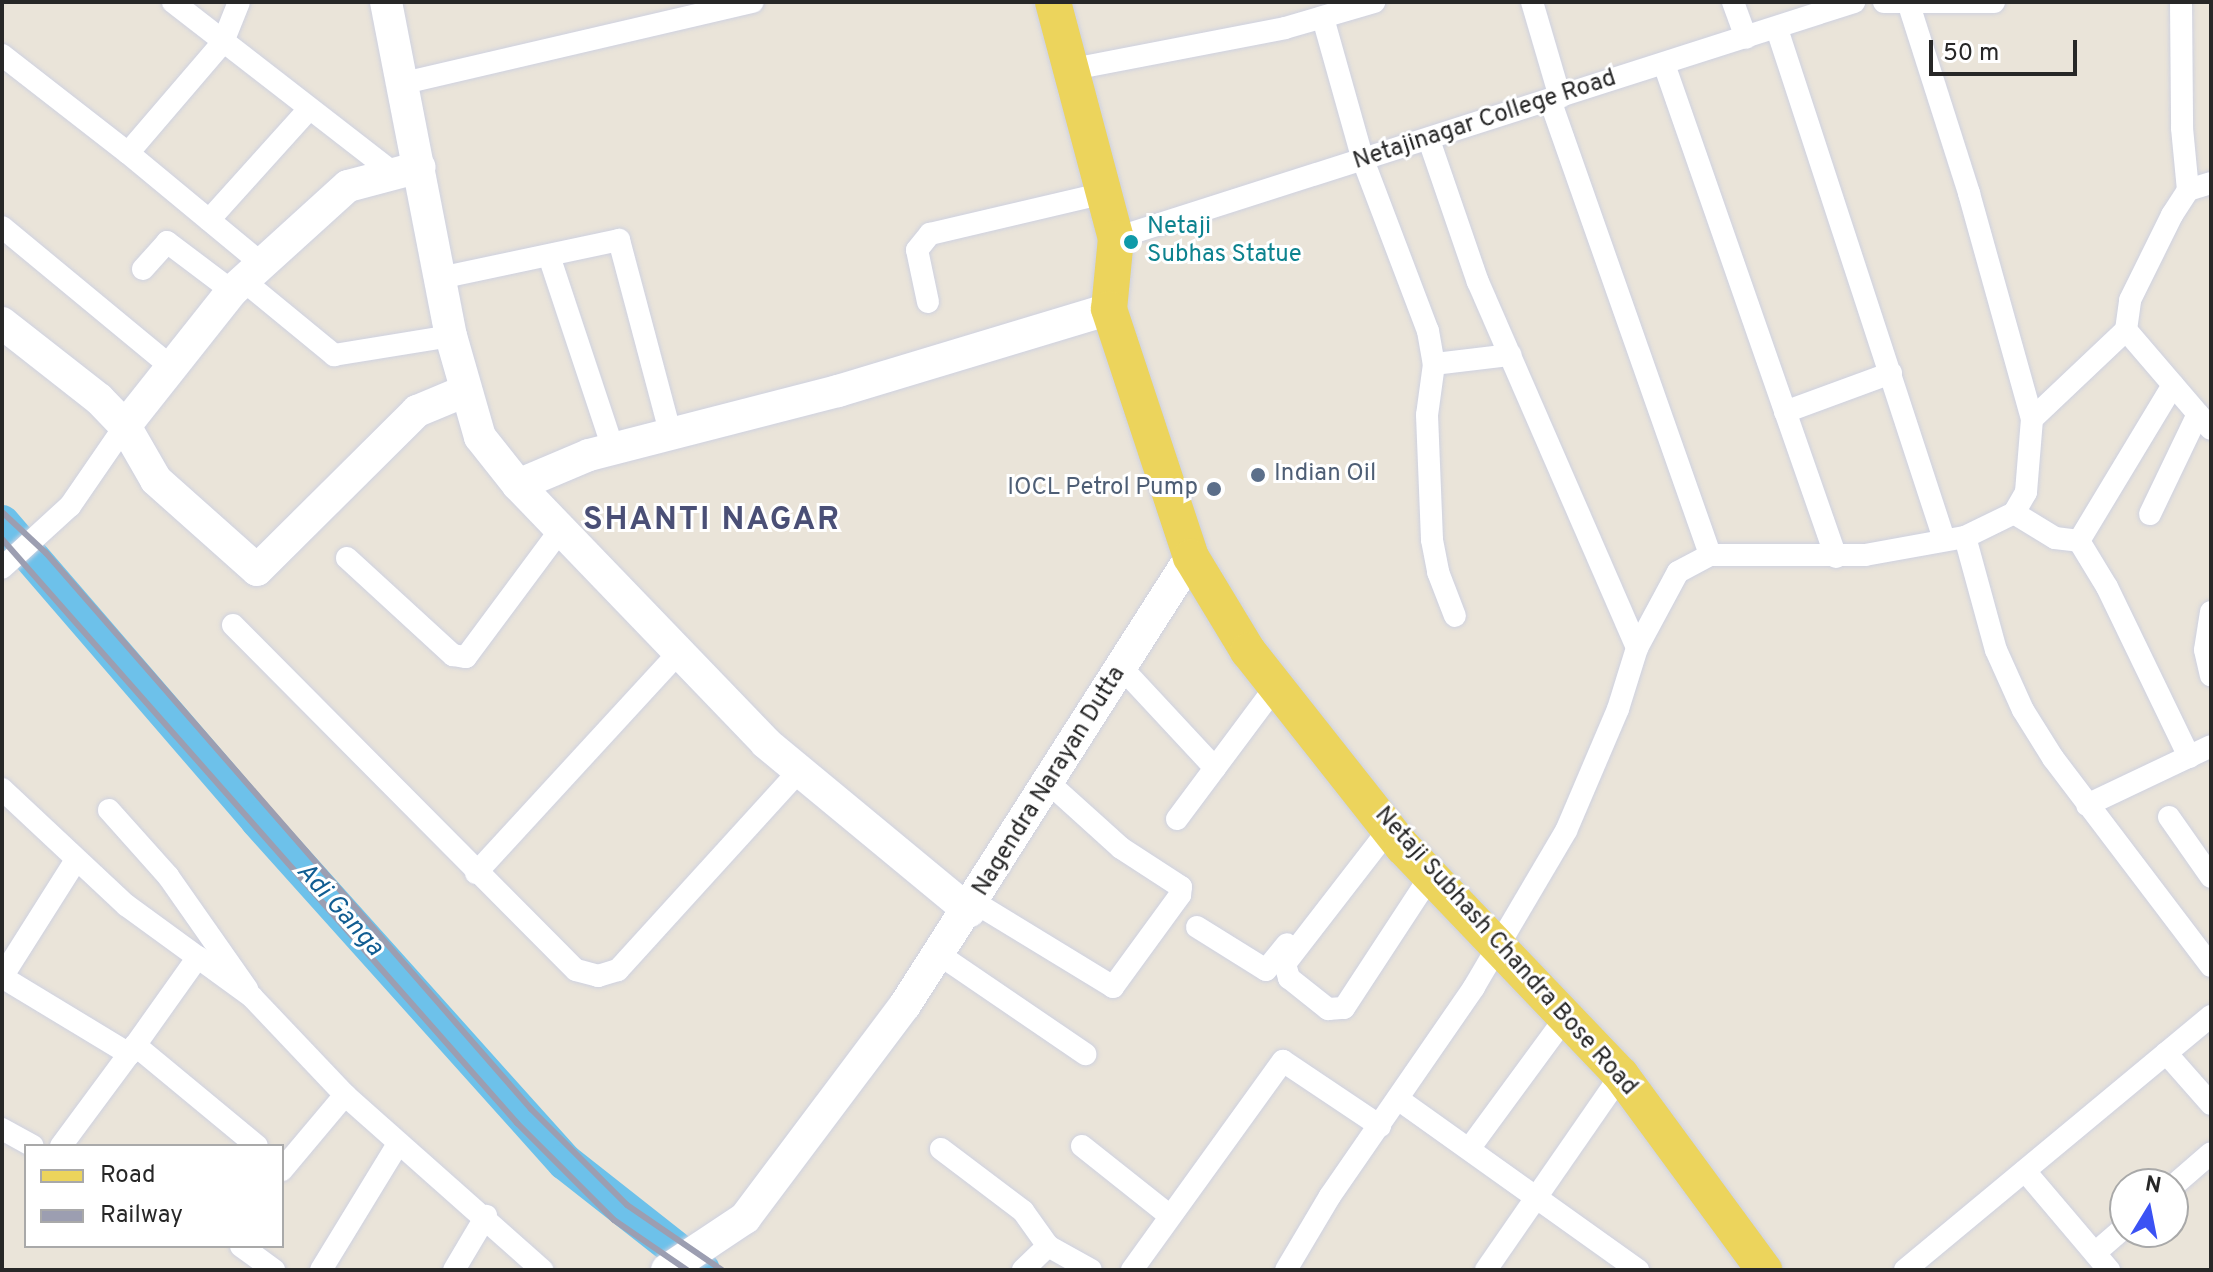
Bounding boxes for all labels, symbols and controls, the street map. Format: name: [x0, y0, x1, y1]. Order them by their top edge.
scale bar: [1933, 24, 2081, 74]
text: 50 m: [1943, 39, 1999, 69]
street label: Netajinagar College Road: [1350, 65, 1620, 177]
place label: Netaji Subhas Statue: [1147, 214, 1302, 270]
marker: Netaji Subhas Statue: [1122, 233, 1140, 251]
place label: Indian Oil: [1274, 461, 1376, 489]
marker: Indian Oil: [1249, 466, 1267, 484]
place label: IOCL Petrol Pump: [1007, 475, 1198, 503]
marker: IOCL Petrol Pump: [1205, 480, 1223, 498]
district label: SHANTI NAGAR: [583, 502, 841, 540]
street label: Nagendra Narayan Dutta: [968, 662, 1132, 902]
street label: Netaji Subhash Chandra Bose Road: [1368, 802, 1642, 1102]
water label: Adi Ganga: [289, 857, 389, 963]
legend: [24, 1144, 284, 1248]
text: Road: [100, 1161, 156, 1191]
north arrow: [2109, 1168, 2189, 1248]
text: N: [2143, 1171, 2163, 1201]
text: Railway: [100, 1201, 183, 1231]

